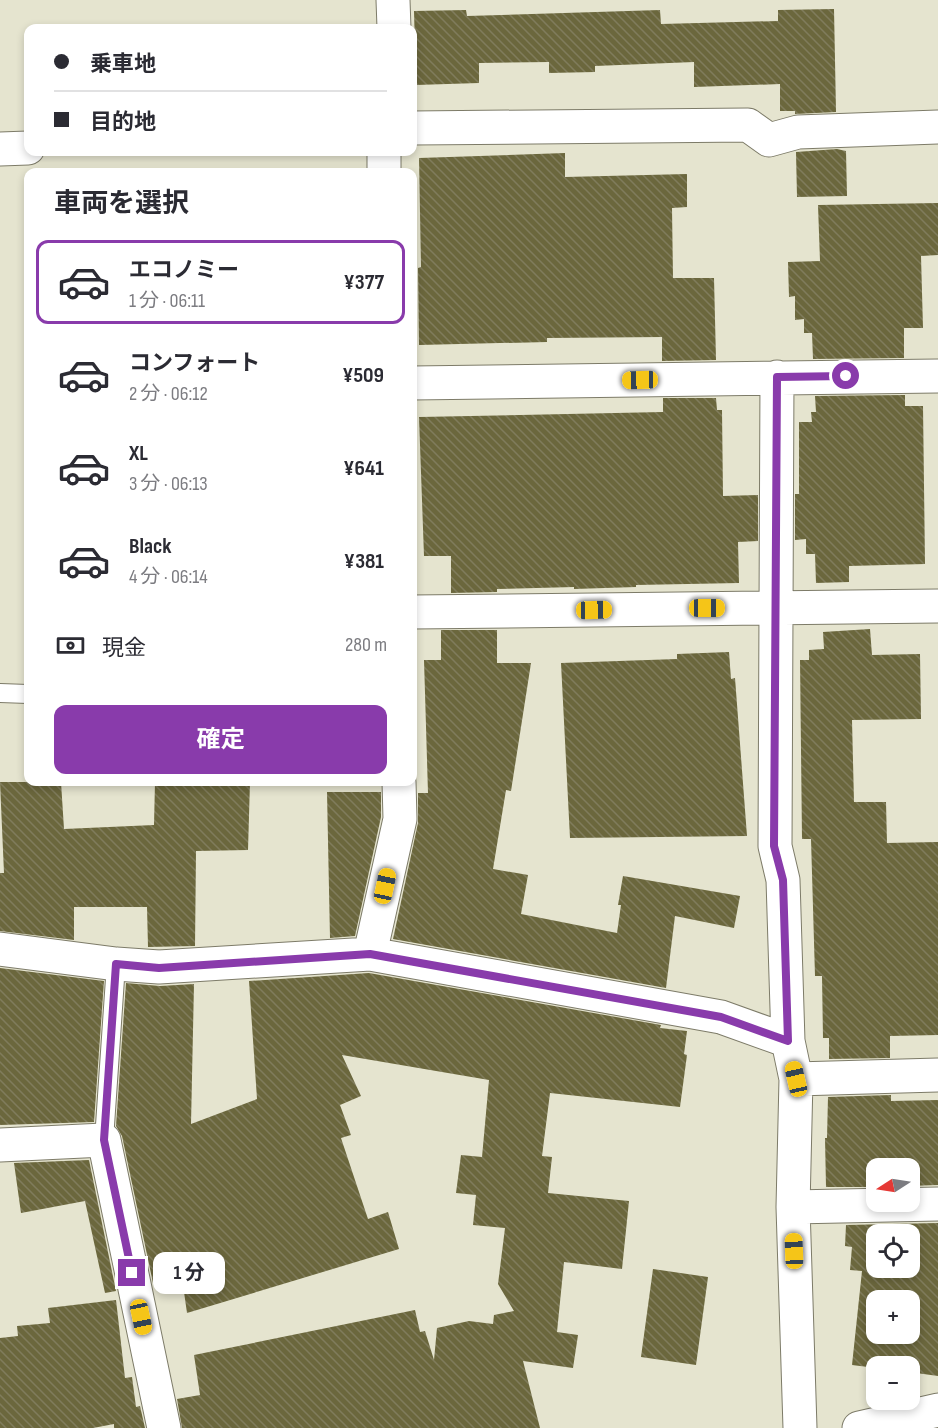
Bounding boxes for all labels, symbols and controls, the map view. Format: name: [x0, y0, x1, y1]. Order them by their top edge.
text: 乗車地: [90, 51, 156, 78]
text: 目的地: [90, 109, 156, 136]
text: 車両を選択: [54, 188, 189, 220]
icon: car: [57, 255, 111, 309]
text: エコノミー: [129, 257, 239, 284]
text: ¥377: [344, 269, 384, 296]
text: 1 分 · 06:11: [129, 289, 205, 313]
icon: car: [57, 348, 111, 402]
text: コンフォート: [129, 350, 260, 377]
text: ¥509: [342, 362, 384, 389]
route start: [832, 362, 859, 389]
car: [622, 371, 658, 389]
text: 2 分 · 06:12: [129, 382, 208, 406]
text: XL: [129, 440, 148, 467]
icon: car: [57, 441, 111, 495]
text: ¥641: [343, 455, 384, 482]
text: 3 分 · 06:13: [129, 472, 208, 496]
text: Black: [129, 533, 171, 560]
icon: car: [57, 534, 111, 588]
text: ¥381: [344, 548, 384, 575]
text: 4 分 · 06:14: [129, 565, 208, 589]
car: [689, 599, 725, 617]
car: [576, 601, 612, 619]
icon: cash: [54, 629, 87, 662]
text: 280 m: [345, 633, 387, 657]
text: 現金: [102, 635, 146, 662]
button: 確定: [54, 705, 387, 774]
car: [372, 867, 398, 905]
car: [783, 1059, 809, 1099]
north arrow: [866, 1158, 920, 1212]
map controls: [866, 1158, 920, 1410]
button: locate: [866, 1224, 920, 1278]
car: [784, 1233, 804, 1269]
callout: 1 分: [153, 1252, 225, 1294]
route end: [118, 1259, 145, 1286]
text: 1 分: [174, 1261, 204, 1285]
button: +: [866, 1290, 920, 1344]
car: [128, 1298, 154, 1336]
button: −: [866, 1356, 920, 1410]

